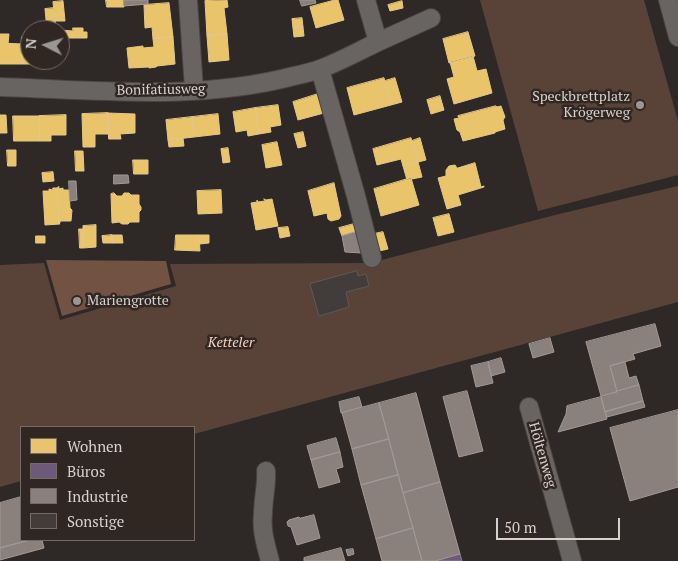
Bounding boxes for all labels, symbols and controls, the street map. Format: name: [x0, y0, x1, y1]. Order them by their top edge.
north arrow: [20, 20, 70, 70]
text: N: [21, 38, 40, 50]
street label: Bonifatiusweg: [117, 81, 205, 99]
place label: Speckbrettplatz Krögerweg: [532, 89, 630, 121]
marker: Speckbrettplatz Krögerweg: [634, 99, 646, 111]
place label: Mariengrotte: [87, 293, 169, 309]
marker: Mariengrotte: [71, 295, 83, 307]
park label: Ketteler: [208, 335, 254, 351]
street label: Höltenweg: [525, 420, 559, 490]
legend: [20, 426, 195, 541]
text: Wohnen: [67, 436, 123, 456]
text: Büros: [67, 461, 105, 481]
text: Industrie: [67, 486, 128, 506]
scale bar: [498, 508, 622, 540]
text: Sonstige: [67, 511, 124, 531]
text: 50 m: [504, 517, 537, 537]

